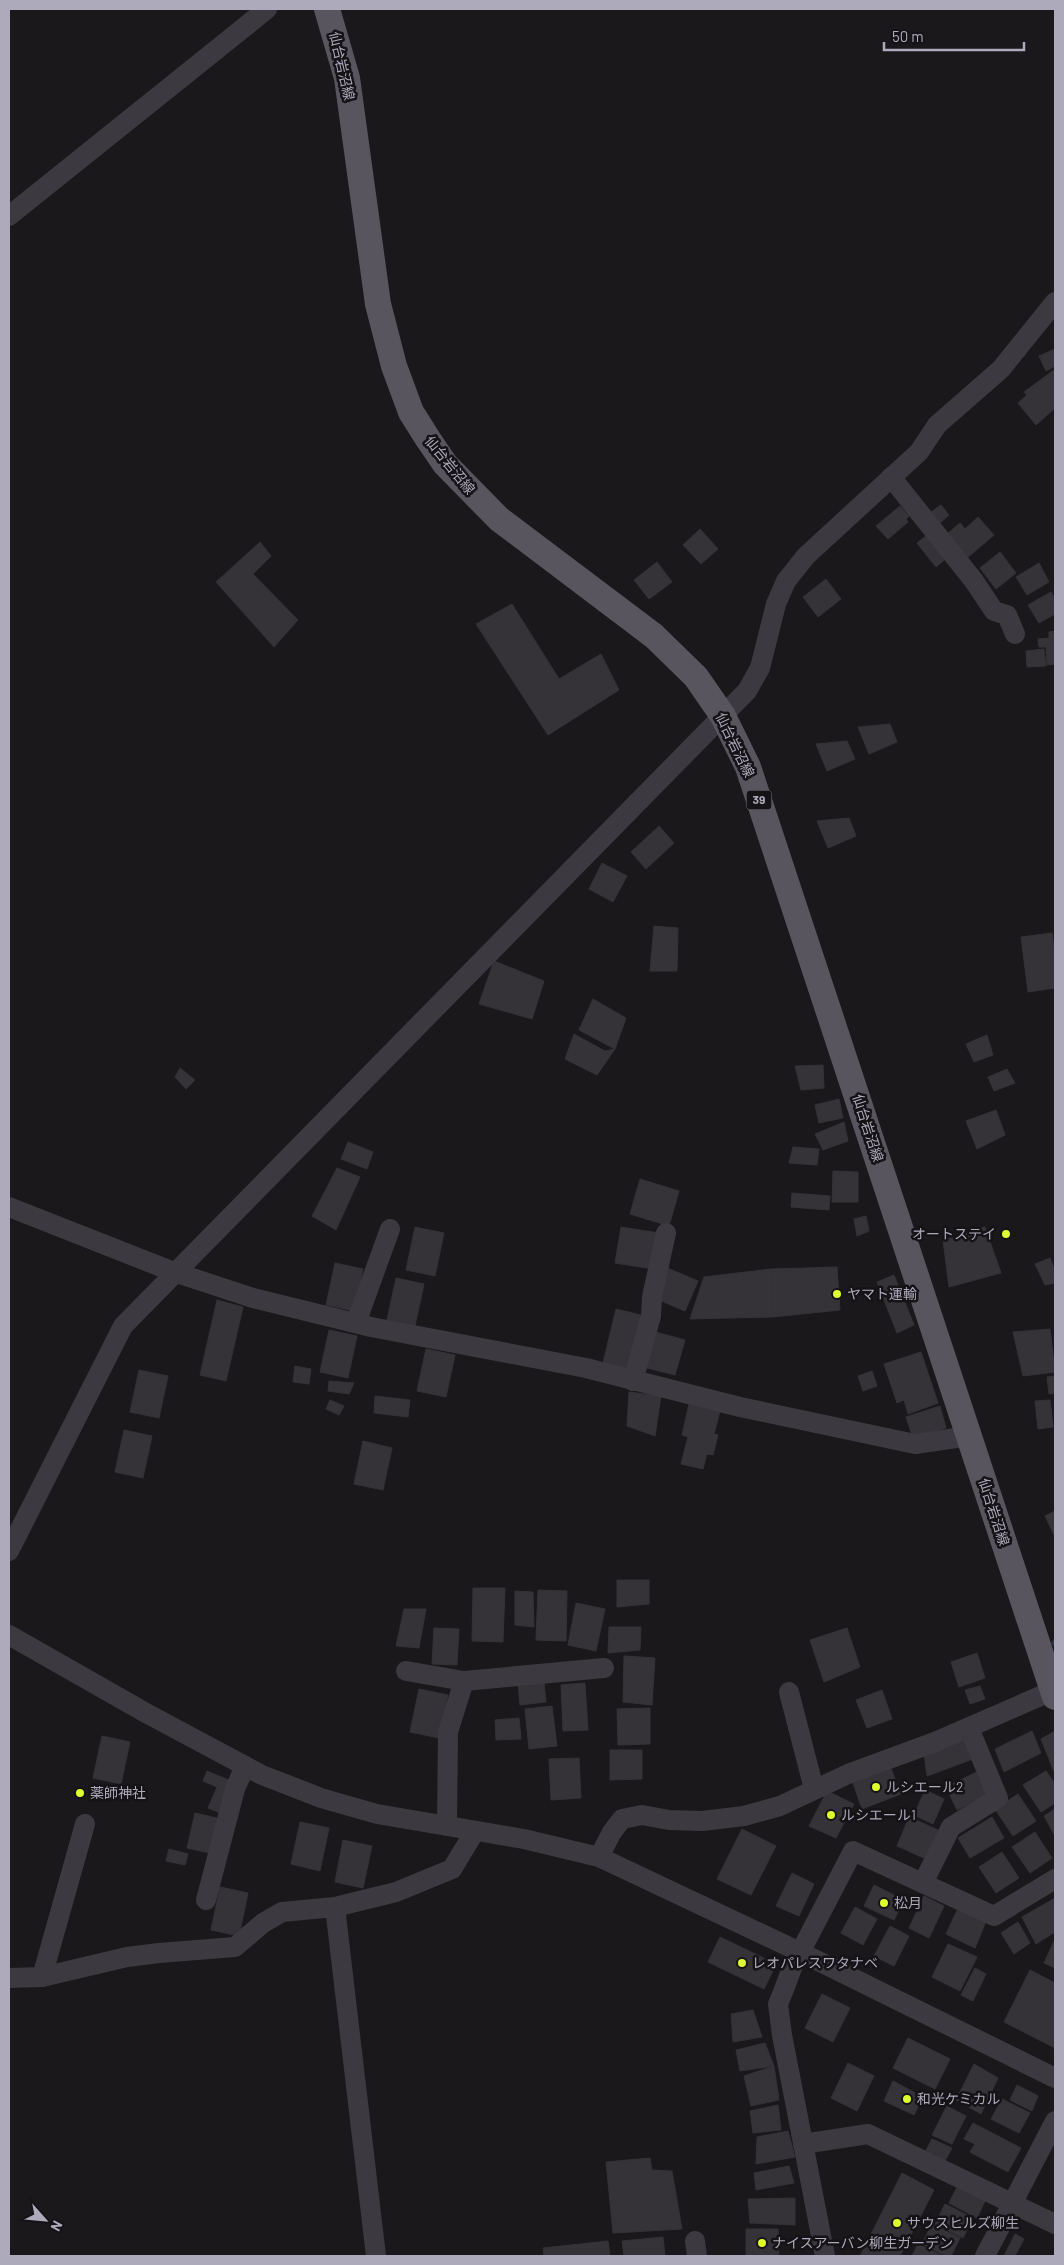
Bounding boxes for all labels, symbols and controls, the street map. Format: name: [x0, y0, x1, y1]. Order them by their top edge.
scale bar: [884, 20, 1024, 52]
text: 50 m: [892, 27, 924, 45]
street label: 仙台岩沼線: [326, 30, 359, 102]
street label: 仙台岩沼線: [422, 432, 479, 497]
street label: 仙台岩沼線: [712, 710, 758, 780]
road number: 39: [746, 790, 772, 810]
street label: 仙台岩沼線: [850, 1092, 887, 1164]
place label: オートステイ: [912, 1225, 996, 1242]
marker: オートステイ: [1000, 1228, 1012, 1240]
place label: ヤマト運輸: [847, 1285, 917, 1302]
marker: ヤマト運輸: [831, 1288, 843, 1300]
street label: 仙台岩沼線: [976, 1476, 1013, 1548]
place label: ルシエール2: [886, 1778, 964, 1795]
marker: ルシエール2: [870, 1781, 882, 1793]
place label: 薬師神社: [90, 1784, 146, 1801]
marker: 薬師神社: [74, 1787, 86, 1799]
place label: ルシエール1: [841, 1806, 916, 1823]
marker: ルシエール1: [825, 1809, 837, 1821]
place label: 松月: [894, 1894, 922, 1911]
marker: 松月: [878, 1897, 890, 1909]
place label: レオパレスワタナベ: [752, 1954, 878, 1971]
marker: レオパレスワタナベ: [736, 1957, 748, 1969]
place label: 和光ケミカル: [917, 2090, 1001, 2107]
marker: 和光ケミカル: [901, 2093, 913, 2105]
north arrow: [20, 2195, 70, 2245]
place label: サウスヒルズ柳生: [907, 2214, 1019, 2231]
marker: サウスヒルズ柳生: [891, 2217, 903, 2229]
text: N: [47, 2218, 67, 2234]
place label: ナイスアーバン柳生ガーデン: [772, 2234, 953, 2251]
marker: ナイスアーバン柳生ガーデン: [756, 2237, 768, 2249]

